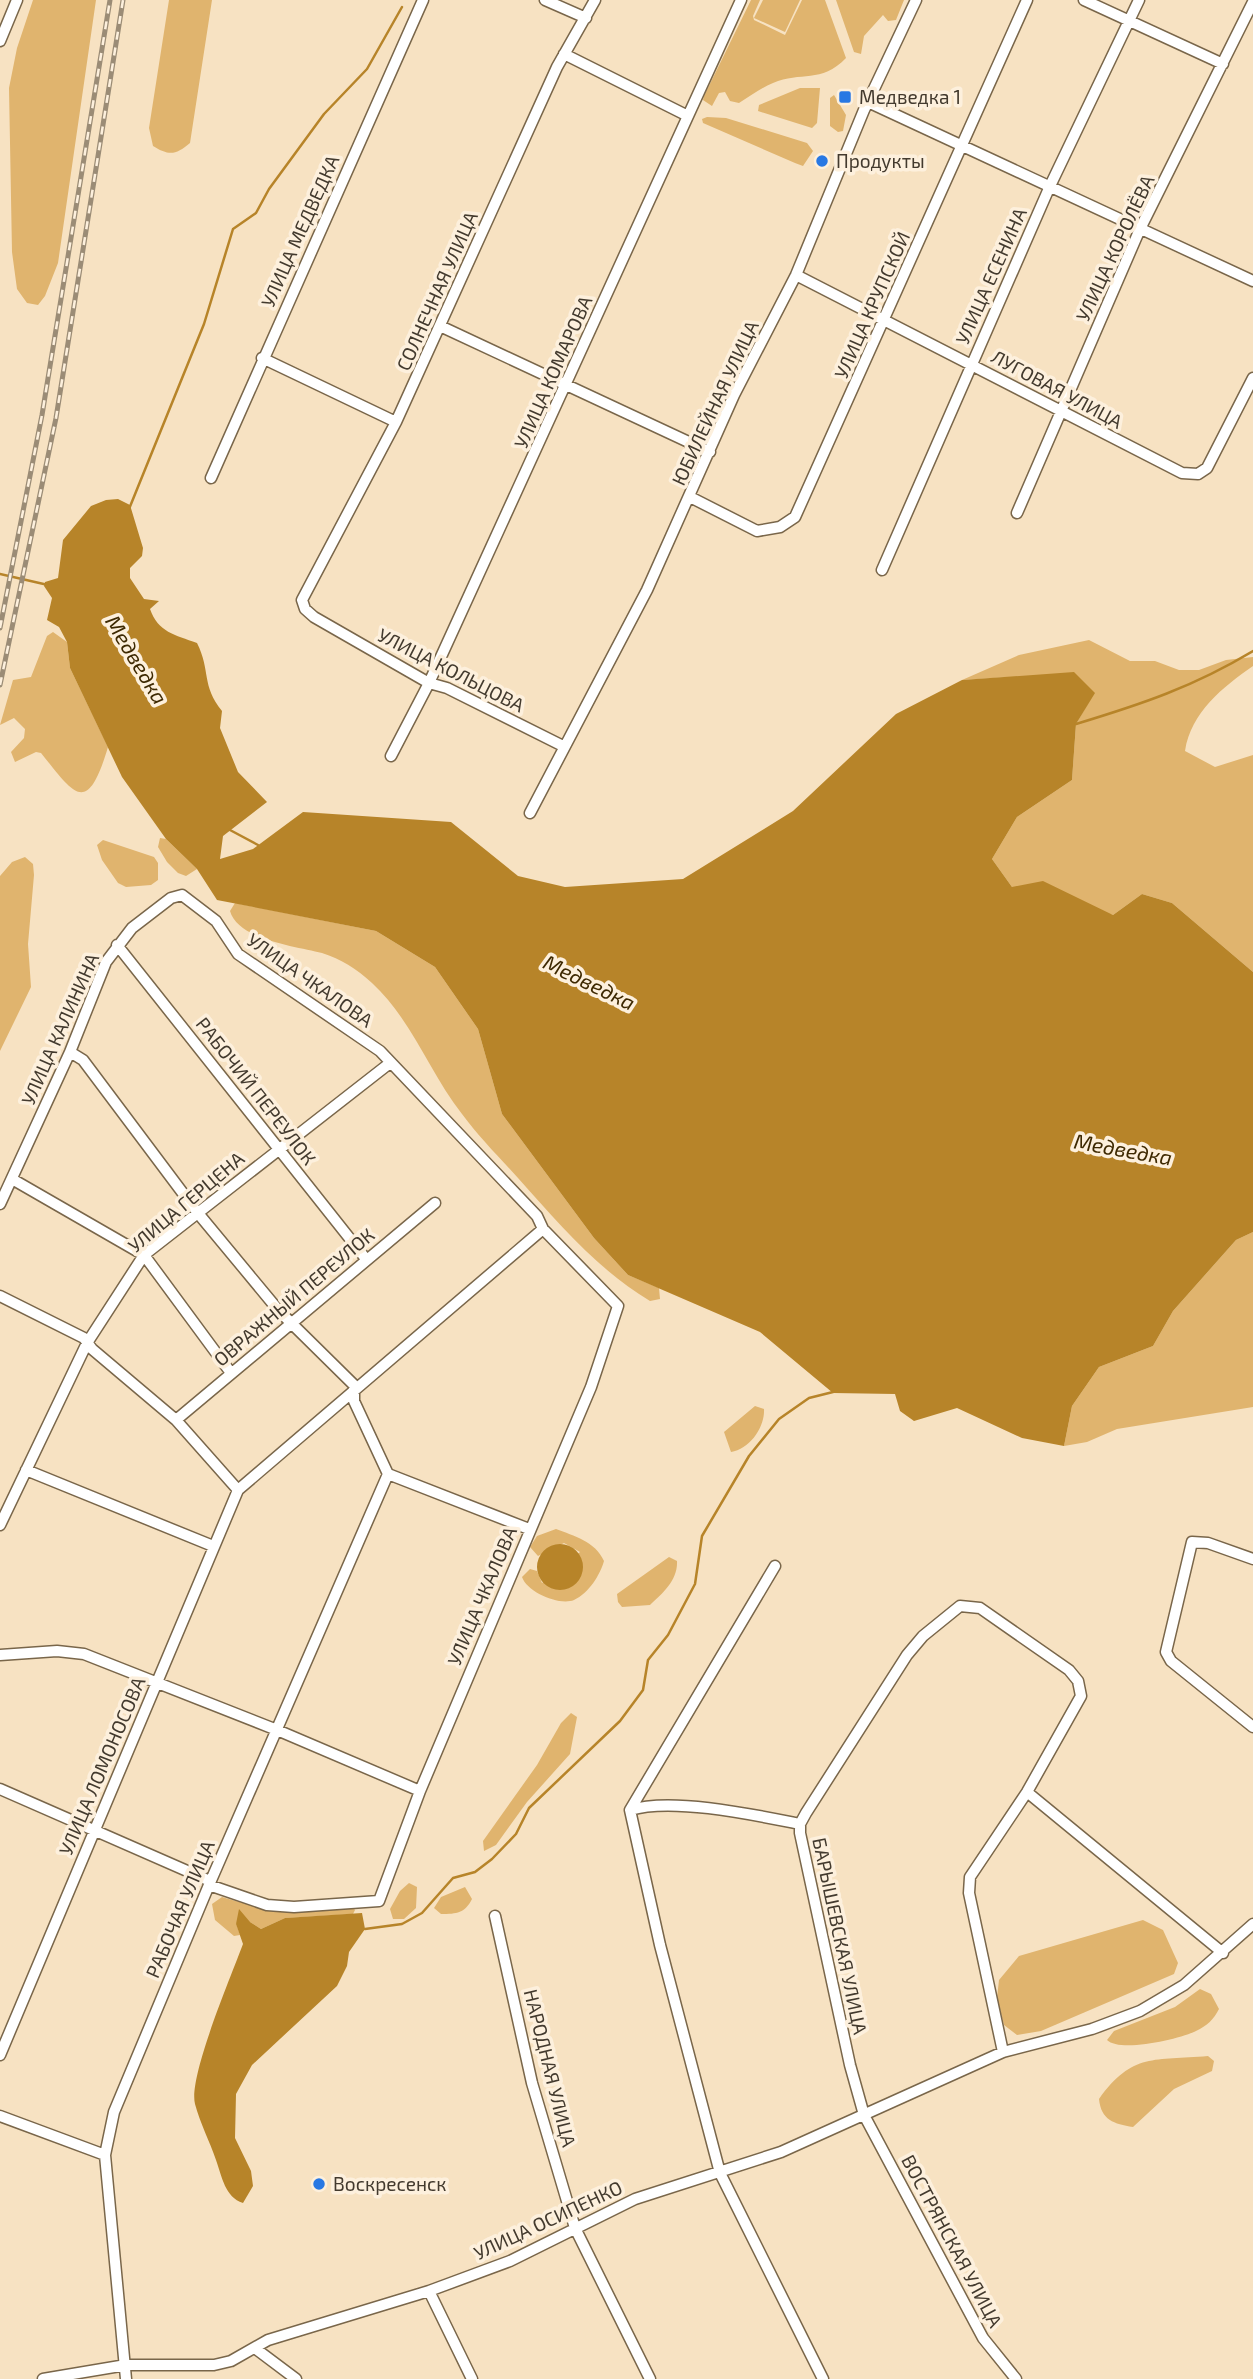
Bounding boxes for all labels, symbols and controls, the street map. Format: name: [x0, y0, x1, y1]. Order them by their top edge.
place label: Медведка 1: [859, 85, 961, 108]
marker: Медведка 1: [837, 89, 853, 105]
place label: Продукты: [836, 149, 925, 173]
street label: УЛИЦА МЕДВЕДКА: [256, 151, 343, 310]
marker: Продукты: [814, 153, 830, 169]
street label: УЛИЦА КОРОЛЁВА: [1071, 171, 1159, 325]
street label: УЛИЦА ЕСЕНИНА: [950, 204, 1031, 348]
street label: СОЛНЕЧНАЯ УЛИЦА: [391, 208, 482, 374]
street label: УЛИЦА КРУПСКОЙ: [829, 228, 914, 382]
street label: УЛИЦА КОМАРОВА: [509, 292, 597, 452]
street label: ЮБИЛЕЙНАЯ УЛИЦА: [666, 317, 763, 489]
street label: ЛУГОВАЯ УЛИЦА: [988, 344, 1127, 433]
water label: Медведка: [101, 610, 174, 708]
street label: УЛИЦА КОЛЬЦОВА: [374, 623, 528, 716]
street label: УЛИЦА ЧКАЛОВА: [243, 928, 378, 1032]
street label: УЛИЦА КАЛИНИНА: [16, 949, 103, 1108]
water label: Медведка: [540, 949, 640, 1015]
street label: РАБОЧИЙ ПЕРЕУЛОК: [192, 1012, 321, 1169]
water label: Медведка: [1072, 1128, 1174, 1169]
street label: УЛИЦА ГЕРЦЕНА: [123, 1146, 249, 1257]
street label: ОВРАЖНЫЙ ПЕРЕУЛОК: [209, 1223, 379, 1370]
street label: УЛИЦА ЧКАЛОВА: [442, 1523, 521, 1669]
street label: УЛИЦА ЛОМОНОСОВА: [54, 1673, 150, 1858]
street label: БАРЫШЕВСКАЯ УЛИЦА: [808, 1835, 873, 2037]
street label: РАБОЧАЯ УЛИЦА: [140, 1837, 219, 1981]
street label: НАРОДНАЯ УЛИЦА: [520, 1987, 581, 2149]
street label: ВОСТРЯНСКАЯ УЛИЦА: [897, 2151, 1008, 2331]
place label: Воскресенск: [333, 2172, 447, 2195]
street label: УЛИЦА ОСИПЕНКО: [470, 2175, 626, 2264]
marker: Воскресенск: [311, 2176, 327, 2192]

